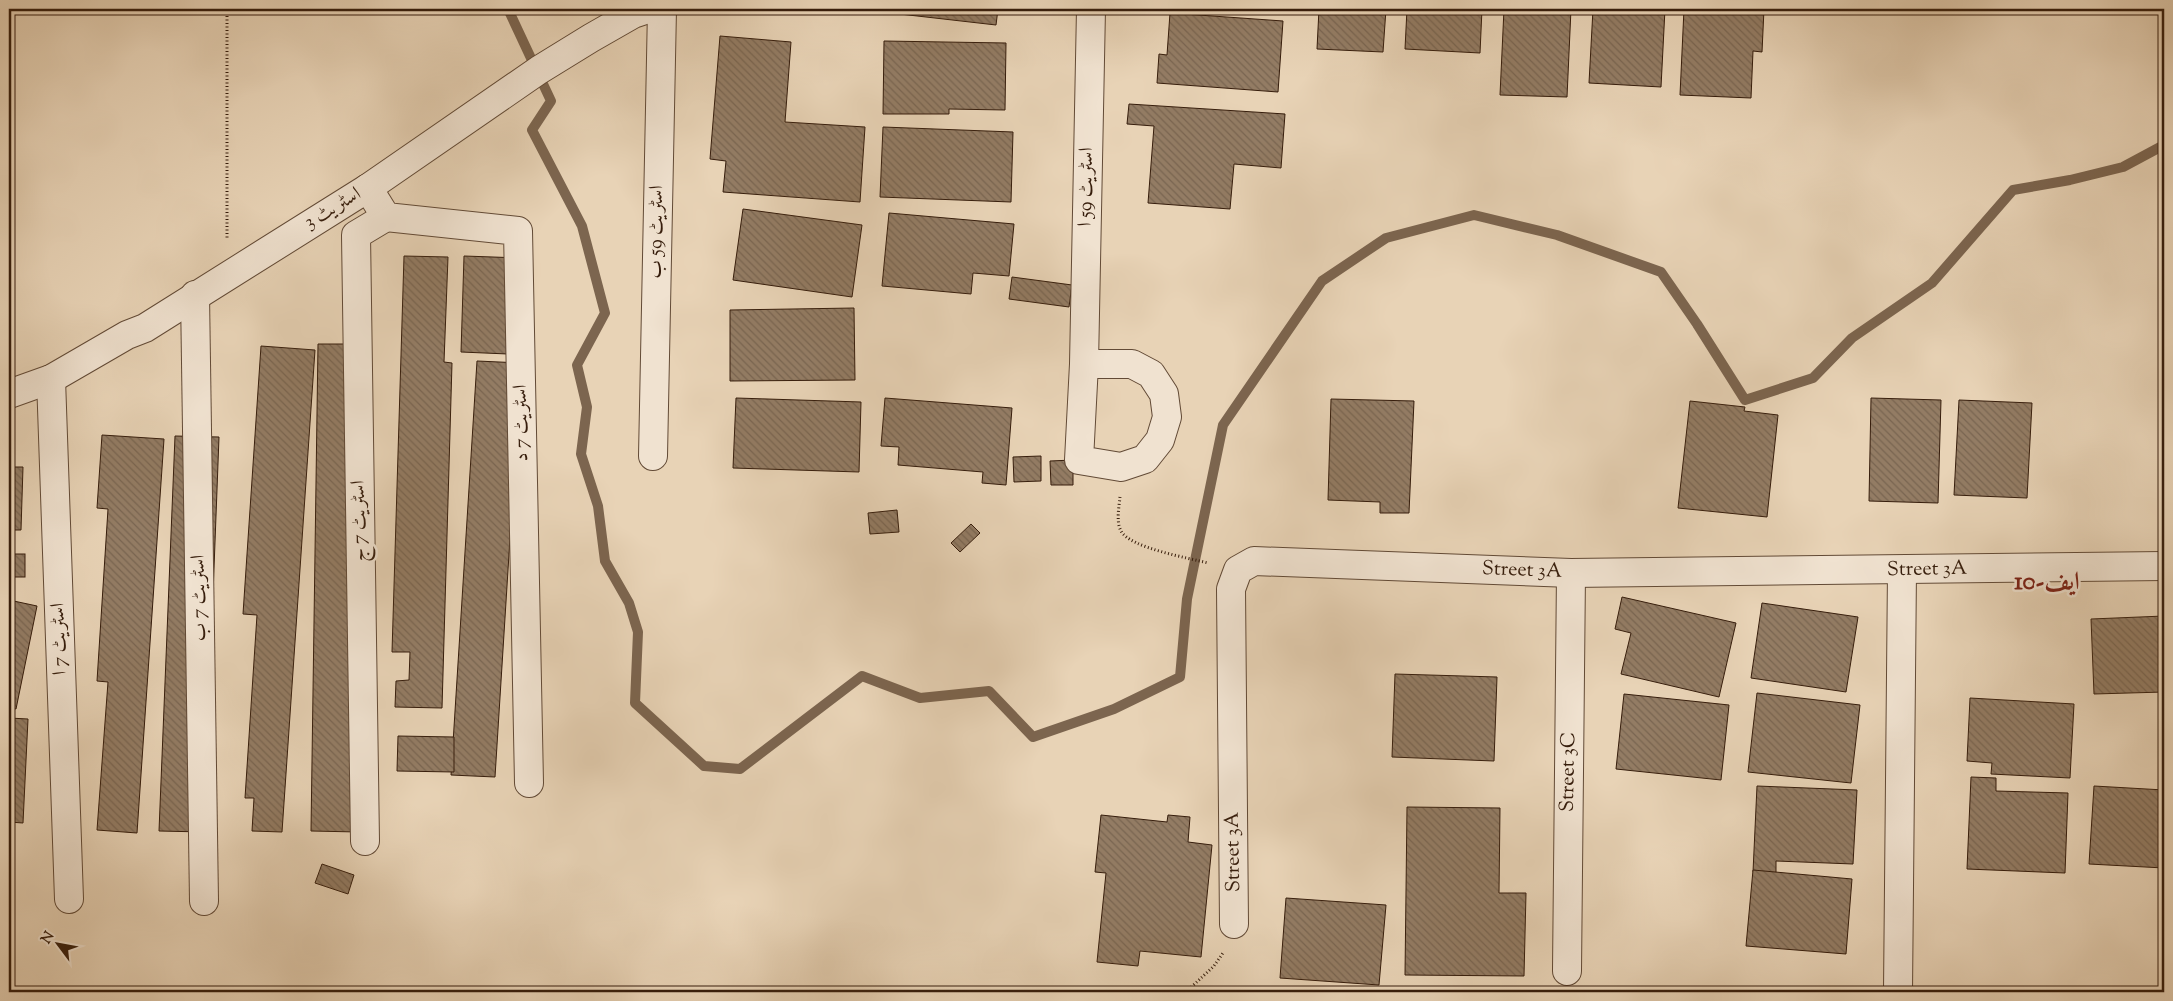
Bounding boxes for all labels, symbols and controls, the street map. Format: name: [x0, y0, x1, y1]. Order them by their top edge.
street label: اسٹریٹ 59 ا: [1072, 147, 1102, 227]
street label: اسٹریٹ 3: [299, 181, 367, 237]
street label: اسٹریٹ 59 ب: [642, 185, 672, 279]
street label: اسٹریٹ 7 د: [507, 384, 537, 462]
street label: اسٹریٹ 7 ج: [345, 480, 376, 562]
street label: اسٹریٹ 7 ب: [185, 554, 215, 642]
street label: Street 3A: [1481, 555, 1563, 587]
street label: Street 3A: [1887, 555, 1967, 585]
district label: ایف-10: [2014, 565, 2080, 601]
street label: اسٹریٹ 7 ا: [44, 602, 76, 676]
street label: Street 3C: [1554, 732, 1584, 812]
street label: Street 3A: [1219, 812, 1249, 892]
north arrow: [32, 918, 82, 968]
text: N: [37, 928, 60, 948]

